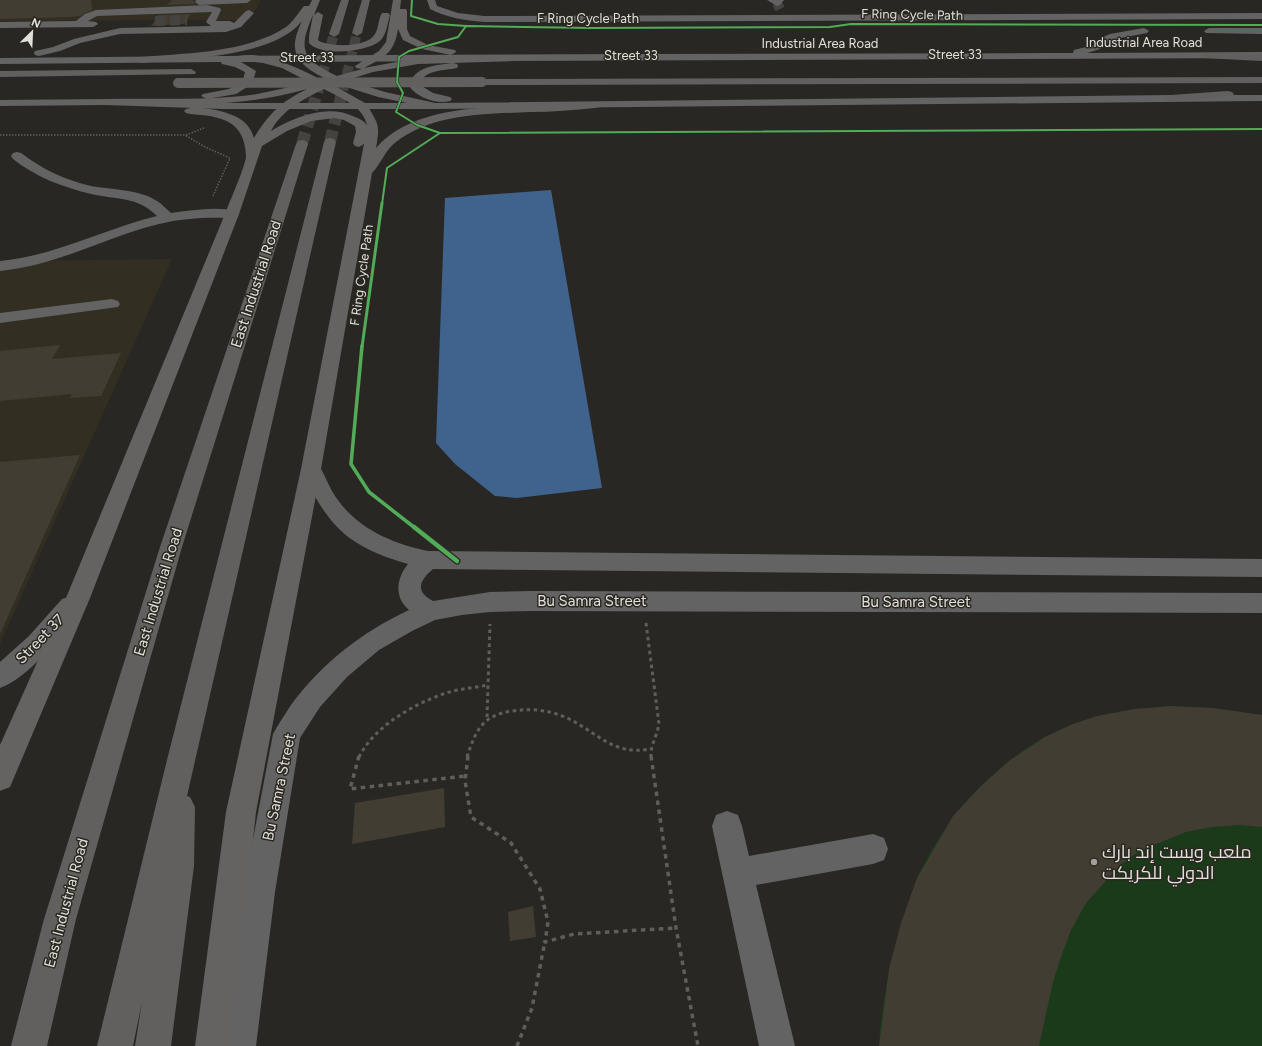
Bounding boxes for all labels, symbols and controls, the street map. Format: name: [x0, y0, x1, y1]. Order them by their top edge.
street label: F Ring Cycle Path: [861, 6, 963, 23]
street label: F Ring Cycle Path: [537, 11, 639, 26]
north arrow: [12, 12, 52, 52]
text: N: [29, 16, 42, 31]
street label: Industrial Area Road: [1086, 35, 1202, 50]
street label: Industrial Area Road: [762, 36, 878, 51]
street label: Street 33: [928, 47, 982, 62]
street label: Street 33: [604, 48, 658, 63]
street label: Street 33: [280, 50, 334, 65]
street label: East Industrial Road: [227, 218, 285, 350]
street label: F Ring Cycle Path: [347, 224, 376, 327]
street label: East Industrial Road: [130, 526, 186, 658]
street label: Bu Samra Street: [537, 592, 647, 610]
street label: Bu Samra Street: [861, 593, 971, 611]
street label: Street 37: [12, 610, 68, 668]
street label: Bu Samra Street: [259, 731, 299, 842]
street label: East Industrial Road: [40, 836, 92, 970]
place label: ملعب ويست إند بارك الدولي للكريكت: [1102, 841, 1252, 887]
marker: ملعب ويست إند بارك الدولي للكريكت: [1089, 857, 1099, 867]

